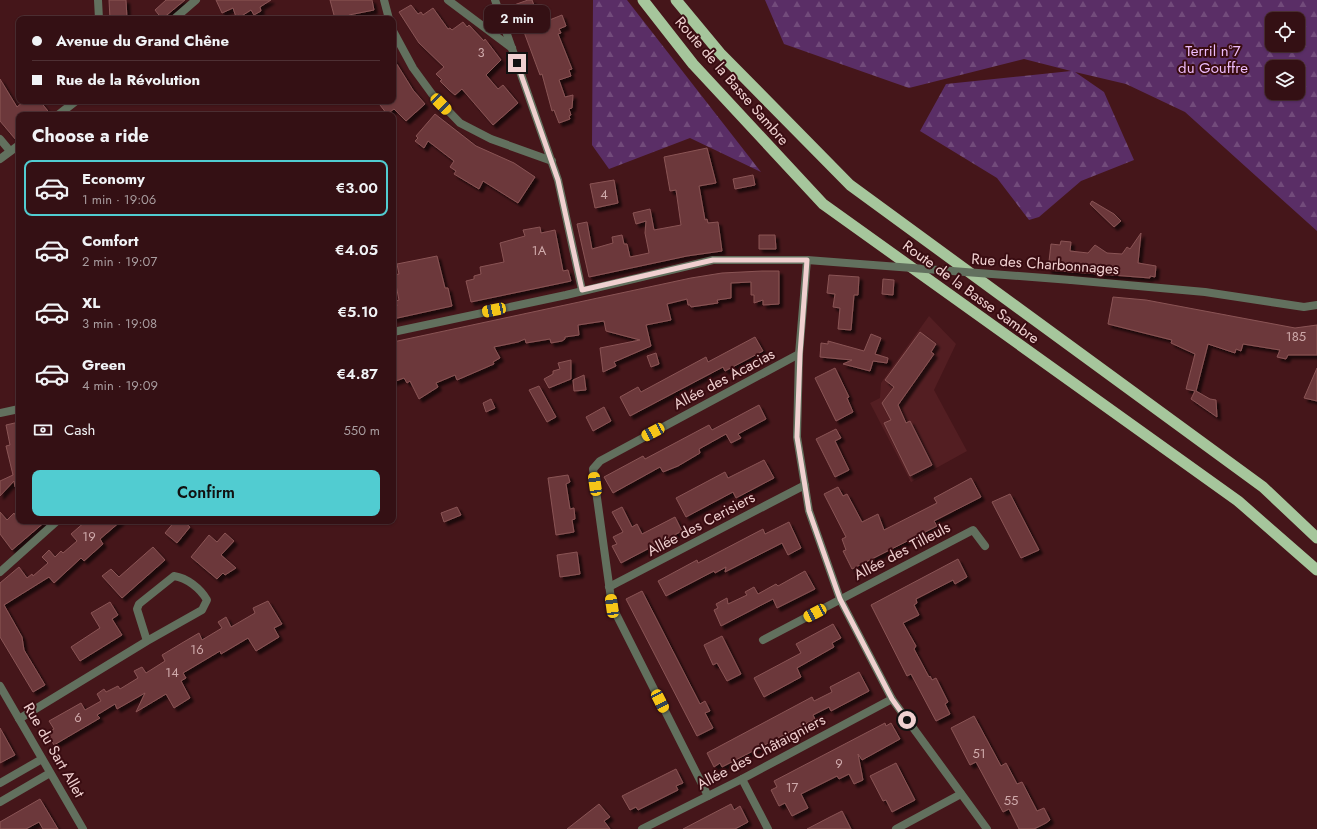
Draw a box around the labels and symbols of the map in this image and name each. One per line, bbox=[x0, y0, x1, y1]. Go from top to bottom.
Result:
callout: 2 min bbox=[484, 5, 550, 33]
street label: Route de la Basse Sambre bbox=[670, 12, 794, 150]
park label: Terril n°7 du Gouffre bbox=[1178, 40, 1248, 79]
house number: 3 bbox=[477, 43, 485, 62]
route end bbox=[508, 54, 526, 72]
car bbox=[428, 91, 454, 117]
house number: 4 bbox=[600, 185, 608, 204]
street label: Route de la Basse Sambre bbox=[898, 235, 1044, 349]
house number: 1A bbox=[532, 241, 547, 260]
street label: Rue des Charbonnages bbox=[970, 248, 1120, 280]
car bbox=[481, 302, 507, 318]
house number: 185 bbox=[1286, 327, 1306, 346]
street label: Allée des Acacias bbox=[669, 343, 779, 415]
car bbox=[640, 421, 666, 443]
car bbox=[587, 471, 603, 497]
street label: Allée des Cerisiers bbox=[643, 486, 759, 562]
street label: Allée des Tilleuls bbox=[850, 516, 954, 586]
house number: 19 bbox=[82, 527, 96, 546]
car bbox=[604, 593, 620, 619]
car bbox=[802, 602, 828, 624]
house number: 16 bbox=[190, 640, 204, 659]
house number: 14 bbox=[165, 663, 179, 682]
car bbox=[649, 688, 671, 714]
street label: Rue du Sart Allet bbox=[18, 698, 90, 802]
house number: 6 bbox=[74, 708, 82, 727]
street label: Allée des Châtaigniers bbox=[693, 709, 829, 795]
route start bbox=[898, 711, 916, 729]
house number: 51 bbox=[972, 744, 986, 763]
house number: 9 bbox=[835, 754, 843, 773]
house number: 17 bbox=[786, 778, 799, 797]
house number: 55 bbox=[1004, 791, 1018, 810]

